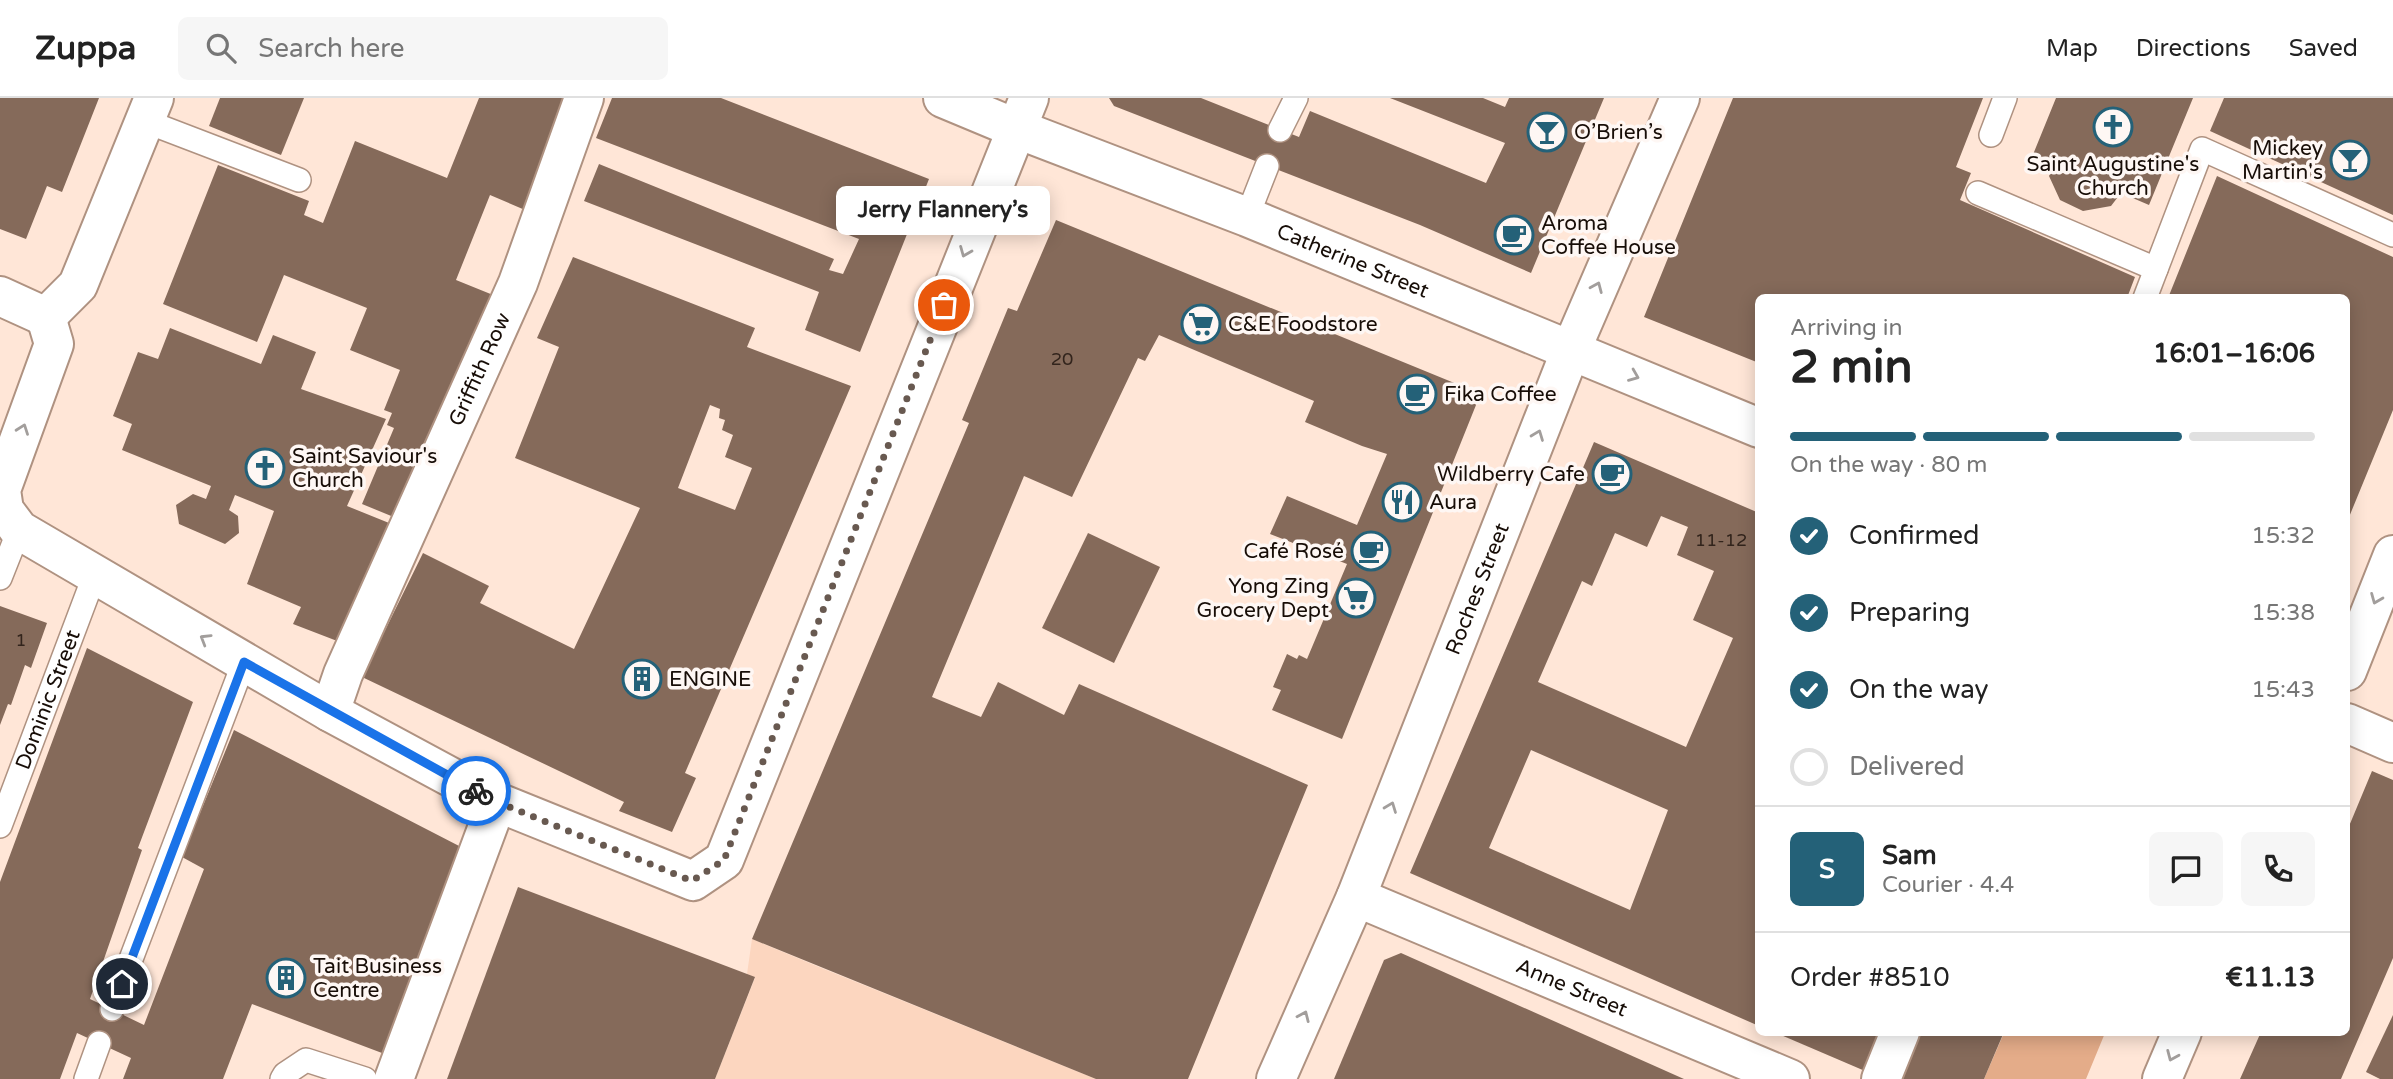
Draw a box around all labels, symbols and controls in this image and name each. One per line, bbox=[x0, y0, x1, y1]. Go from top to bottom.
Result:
search box bbox=[178, 17, 668, 80]
text: Zuppa bbox=[35, 29, 136, 68]
icon: search bbox=[202, 29, 240, 67]
text: Search here bbox=[258, 33, 405, 64]
text: Map bbox=[2046, 34, 2098, 63]
text: Directions bbox=[2136, 34, 2251, 63]
text: Saved bbox=[2289, 34, 2358, 63]
church icon: Saint Augustine's Church bbox=[2092, 106, 2134, 148]
bar icon: O’Brien’s bbox=[1526, 111, 1568, 153]
place label: O’Brien’s bbox=[1574, 120, 1663, 145]
place label: Mickey Martin's bbox=[2242, 136, 2323, 185]
bar icon: Mickey Martin's bbox=[2329, 139, 2371, 181]
place label: Saint Augustine's Church bbox=[2027, 152, 2199, 201]
callout: Jerry Flannery’s bbox=[837, 186, 1051, 235]
text: Jerry Flannery’s bbox=[858, 196, 1028, 224]
place label: Aroma Coffee House bbox=[1541, 211, 1676, 260]
cafe icon: Aroma Coffee House bbox=[1493, 214, 1535, 256]
street label: Catherine Street bbox=[1273, 218, 1433, 303]
one-way arrow bbox=[960, 245, 974, 257]
pin bbox=[914, 275, 974, 335]
one-way arrow bbox=[1589, 282, 1603, 294]
icon: bag bbox=[925, 286, 963, 324]
supermarket icon: C&E Foodstore bbox=[1180, 303, 1222, 345]
street label: Griffith Row bbox=[443, 308, 516, 430]
place label: C&E Foodstore bbox=[1228, 312, 1378, 337]
text: Arriving in bbox=[1790, 314, 1903, 342]
text: 16:01–16:06 bbox=[2153, 338, 2315, 369]
text: 2 min bbox=[1790, 340, 1913, 395]
house number: 20 bbox=[1051, 348, 1073, 370]
one-way arrow bbox=[1627, 368, 1639, 382]
cafe icon: Fika Coffee bbox=[1396, 373, 1438, 415]
place label: Fika Coffee bbox=[1444, 382, 1557, 407]
one-way arrow bbox=[15, 424, 29, 436]
one-way arrow bbox=[1529, 430, 1543, 442]
place label: Saint Saviour's Church bbox=[292, 444, 437, 493]
church icon: Saint Saviour's Church bbox=[244, 447, 286, 489]
text: On the way · 80 m bbox=[1790, 451, 1987, 479]
cafe icon: Wildberry Cafe bbox=[1591, 453, 1633, 495]
place label: Wildberry Cafe bbox=[1437, 462, 1585, 487]
restaurant icon: Aura bbox=[1381, 481, 1423, 523]
place label: Aura bbox=[1429, 490, 1477, 515]
icon: check bbox=[1790, 517, 1828, 555]
street label: Roches Street bbox=[1440, 519, 1514, 658]
text: Confirmed bbox=[1849, 520, 1979, 551]
text: 15:32 bbox=[2251, 522, 2315, 550]
house number: 11-12 bbox=[1695, 529, 1747, 551]
cafe icon: Café Rosé bbox=[1350, 530, 1392, 572]
place label: Café Rosé bbox=[1243, 539, 1344, 564]
place label: Yong Zing Grocery Dept bbox=[1196, 574, 1329, 623]
supermarket icon: Yong Zing Grocery Dept bbox=[1335, 577, 1377, 619]
one-way arrow bbox=[2370, 593, 2384, 605]
icon: check bbox=[1790, 594, 1828, 632]
text: Preparing bbox=[1849, 597, 1970, 628]
text: 15:38 bbox=[2251, 599, 2315, 627]
street label: Dominic Street bbox=[10, 626, 85, 773]
house number: 1 bbox=[15, 629, 27, 651]
one-way arrow bbox=[200, 634, 212, 647]
building icon: ENGINE bbox=[621, 658, 663, 700]
place label: ENGINE bbox=[669, 667, 751, 692]
icon: check bbox=[1790, 671, 1828, 709]
text: On the way bbox=[1849, 674, 1989, 705]
text: 15:43 bbox=[2251, 676, 2315, 704]
text: Delivered bbox=[1849, 751, 1965, 782]
courier bbox=[441, 756, 511, 826]
icon: bike bbox=[457, 772, 495, 810]
one-way arrow bbox=[1383, 801, 1397, 813]
button: chat bbox=[2149, 832, 2223, 906]
button: phone bbox=[2241, 832, 2315, 906]
text: Sam bbox=[1882, 840, 1937, 871]
text: S bbox=[1819, 854, 1835, 885]
text: Courier · 4.4 bbox=[1882, 871, 2014, 899]
street label: Anne Street bbox=[1512, 953, 1631, 1022]
pin bbox=[92, 954, 152, 1014]
place label: Tait Business Centre bbox=[313, 954, 442, 1003]
building icon: Tait Business Centre bbox=[265, 957, 307, 999]
text: Order #8510 bbox=[1790, 962, 1950, 993]
text: €11.13 bbox=[2225, 962, 2315, 993]
icon: home bbox=[103, 965, 141, 1003]
one-way arrow bbox=[1296, 1011, 1310, 1024]
one-way arrow bbox=[2166, 1048, 2180, 1061]

